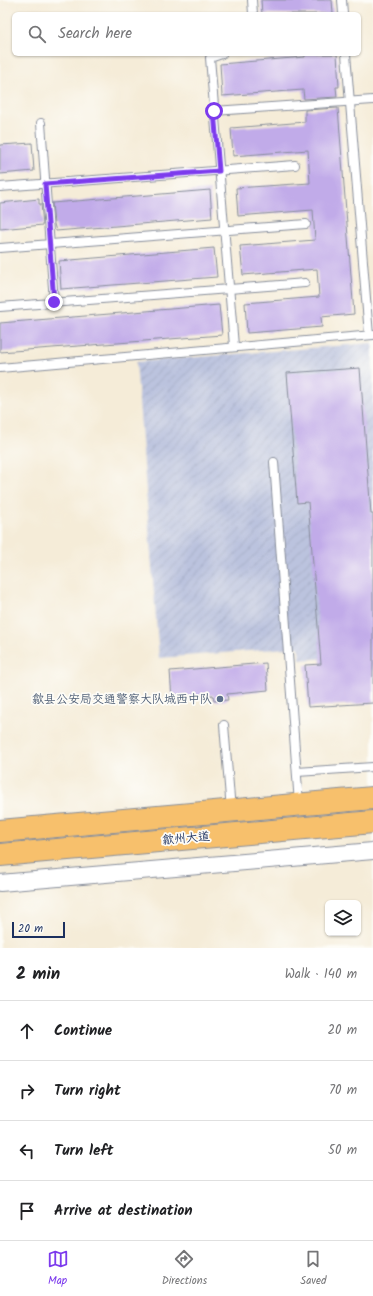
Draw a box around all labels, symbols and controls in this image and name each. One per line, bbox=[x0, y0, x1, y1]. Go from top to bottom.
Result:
search box bbox=[12, 12, 361, 56]
text: Search here bbox=[58, 22, 132, 46]
icon: search bbox=[26, 23, 48, 45]
route start bbox=[205, 102, 223, 120]
route end bbox=[45, 293, 63, 311]
place label: 歙县公安局交通警察大队城西中队 bbox=[32, 690, 212, 709]
marker: 歙县公安局交通警察大队城西中队 bbox=[215, 694, 225, 704]
street label: 歙州大道 bbox=[161, 827, 211, 850]
map controls bbox=[325, 900, 361, 936]
button: layers bbox=[325, 900, 361, 936]
scale bar bbox=[12, 920, 65, 939]
text: 20 m bbox=[18, 920, 43, 938]
text: 2 min bbox=[16, 961, 60, 988]
text: Walk · 140 m bbox=[285, 964, 357, 985]
text: Continue bbox=[54, 1019, 112, 1043]
icon: ahead bbox=[16, 1020, 38, 1042]
text: 20 m bbox=[327, 1020, 357, 1041]
text: Turn right bbox=[54, 1079, 121, 1103]
icon: right bbox=[16, 1080, 38, 1102]
text: 70 m bbox=[329, 1080, 357, 1101]
text: Turn left bbox=[54, 1139, 114, 1163]
icon: left bbox=[16, 1140, 38, 1162]
text: 50 m bbox=[328, 1140, 357, 1161]
text: Arrive at destination bbox=[54, 1199, 193, 1223]
icon: arrive bbox=[16, 1200, 38, 1222]
tab: Map bbox=[47, 1248, 69, 1290]
tab: Directions bbox=[162, 1248, 207, 1290]
tab: Saved bbox=[300, 1248, 326, 1290]

